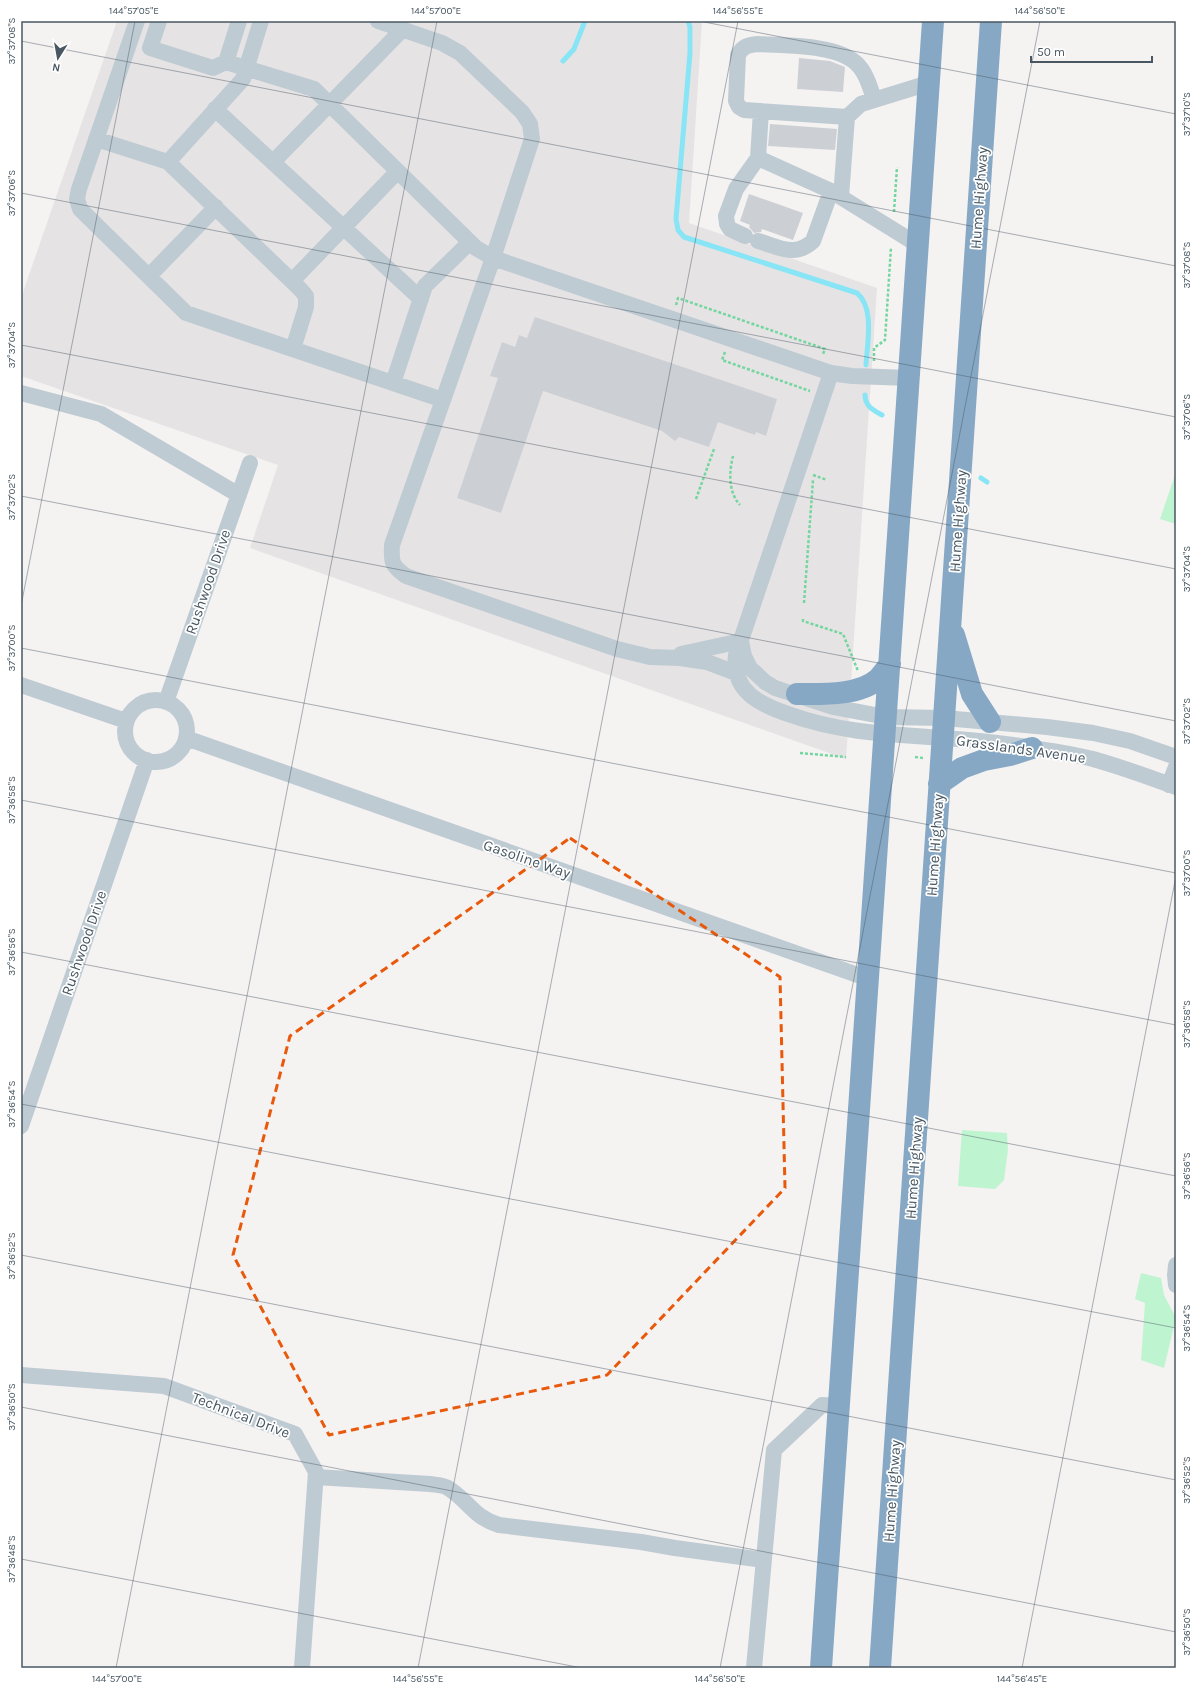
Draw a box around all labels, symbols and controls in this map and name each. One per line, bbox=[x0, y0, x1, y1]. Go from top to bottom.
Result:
text: 144°57'05"E bbox=[109, 5, 159, 17]
text: 144°57'00"E bbox=[411, 5, 461, 17]
text: 144°56'55"E bbox=[713, 5, 763, 17]
text: 144°56'50"E bbox=[1015, 5, 1065, 17]
text: 37°37'08"S bbox=[6, 17, 18, 65]
north arrow bbox=[38, 38, 78, 78]
scale bar bbox=[1031, 38, 1152, 64]
text: 50 m bbox=[1037, 45, 1065, 59]
text: N bbox=[51, 60, 61, 74]
text: 37°37'10"S bbox=[1181, 92, 1193, 136]
street label: Hume Highway bbox=[966, 146, 992, 250]
text: 37°37'06"S bbox=[6, 170, 18, 216]
text: 37°37'08"S bbox=[1181, 241, 1193, 289]
text: 37°37'04"S bbox=[6, 322, 18, 368]
text: 37°37'06"S bbox=[1181, 394, 1193, 440]
street label: Hume Highway bbox=[945, 469, 971, 573]
text: 37°37'02"S bbox=[6, 474, 18, 520]
street label: Rushwood Drive bbox=[182, 527, 234, 637]
text: 37°37'04"S bbox=[1181, 546, 1193, 592]
text: 37°37'00"S bbox=[6, 625, 18, 671]
text: 37°37'02"S bbox=[1181, 698, 1193, 744]
street label: Grasslands Avenue bbox=[955, 731, 1087, 767]
text: 37°36'58"S bbox=[6, 776, 18, 824]
street label: Hume Highway bbox=[922, 793, 948, 897]
street label: Gasoline Way bbox=[481, 836, 573, 882]
text: 37°37'00"S bbox=[1181, 850, 1193, 896]
street label: Rushwood Drive bbox=[58, 888, 110, 998]
text: 37°36'56"S bbox=[6, 928, 18, 976]
text: 37°36'58"S bbox=[1181, 1000, 1193, 1048]
text: 37°36'54"S bbox=[6, 1080, 18, 1128]
street label: Hume Highway bbox=[901, 1116, 927, 1220]
text: 37°36'56"S bbox=[1181, 1152, 1193, 1200]
text: 37°36'52"S bbox=[6, 1232, 18, 1280]
text: 37°36'54"S bbox=[1181, 1304, 1193, 1352]
text: 37°36'50"S bbox=[6, 1383, 18, 1431]
street label: Technical Drive bbox=[190, 1388, 292, 1442]
street label: Hume Highway bbox=[879, 1439, 905, 1543]
text: 37°36'52"S bbox=[1181, 1456, 1193, 1504]
text: 37°36'48"S bbox=[6, 1535, 18, 1583]
text: 37°36'50"S bbox=[1181, 1608, 1193, 1656]
text: 144°57'00"E bbox=[92, 1673, 142, 1685]
text: 144°56'55"E bbox=[393, 1673, 443, 1685]
text: 144°56'50"E bbox=[695, 1673, 745, 1685]
text: 144°56'45"E bbox=[997, 1673, 1047, 1685]

